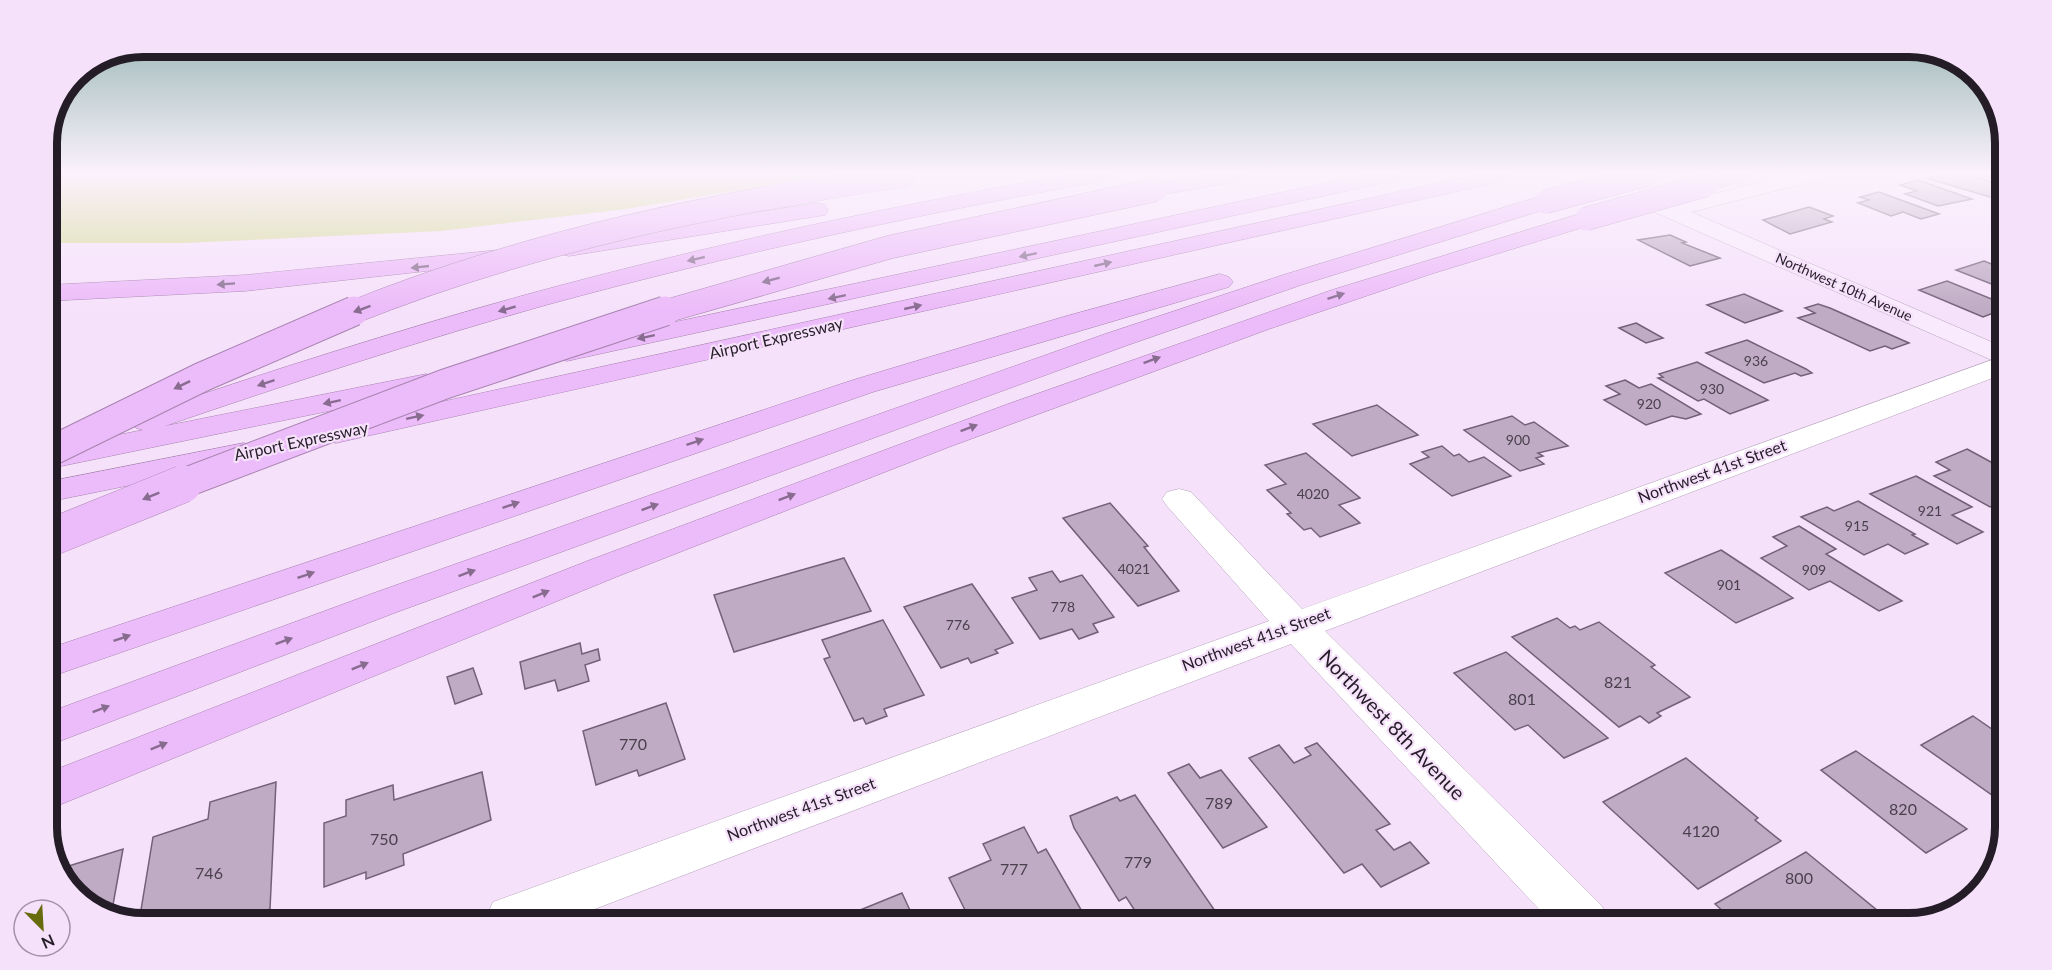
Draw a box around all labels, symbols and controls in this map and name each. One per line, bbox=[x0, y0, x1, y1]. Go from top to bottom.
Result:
street label: Northwest 10th Avenue bbox=[1773, 249, 1915, 324]
one-way arrow bbox=[1018, 250, 1037, 260]
one-way arrow bbox=[686, 255, 705, 265]
one-way arrow bbox=[1094, 259, 1112, 269]
one-way arrow bbox=[410, 262, 429, 272]
one-way arrow bbox=[762, 275, 780, 285]
one-way arrow bbox=[216, 279, 235, 289]
one-way arrow bbox=[1327, 291, 1345, 301]
one-way arrow bbox=[828, 292, 846, 302]
one-way arrow bbox=[904, 302, 923, 311]
one-way arrow bbox=[353, 305, 371, 314]
one-way arrow bbox=[498, 305, 516, 314]
street label: Airport Expressway bbox=[707, 313, 845, 362]
one-way arrow bbox=[637, 333, 656, 342]
house number: 936 bbox=[1744, 352, 1768, 369]
one-way arrow bbox=[1143, 355, 1161, 365]
one-way arrow bbox=[257, 378, 275, 388]
house number: 930 bbox=[1700, 380, 1724, 397]
one-way arrow bbox=[174, 381, 191, 390]
house number: 920 bbox=[1637, 395, 1661, 412]
one-way arrow bbox=[322, 398, 341, 407]
one-way arrow bbox=[406, 412, 425, 421]
street label: Airport Expressway bbox=[232, 417, 370, 464]
one-way arrow bbox=[960, 423, 978, 433]
house number: 900 bbox=[1506, 431, 1530, 448]
street label: Northwest 41st Street bbox=[1635, 435, 1789, 506]
one-way arrow bbox=[686, 436, 704, 446]
house number: 4020 bbox=[1297, 485, 1329, 502]
one-way arrow bbox=[142, 492, 160, 501]
one-way arrow bbox=[778, 492, 796, 502]
one-way arrow bbox=[502, 499, 520, 509]
one-way arrow bbox=[642, 502, 660, 512]
house number: 921 bbox=[1918, 502, 1942, 519]
house number: 915 bbox=[1845, 517, 1869, 534]
house number: 4021 bbox=[1118, 560, 1150, 577]
house number: 909 bbox=[1802, 561, 1826, 578]
one-way arrow bbox=[458, 568, 476, 578]
one-way arrow bbox=[298, 569, 316, 579]
house number: 901 bbox=[1717, 576, 1741, 593]
one-way arrow bbox=[532, 589, 550, 598]
house number: 778 bbox=[1051, 598, 1075, 615]
street label: Northwest 41st Street bbox=[1179, 603, 1333, 674]
house number: 776 bbox=[946, 616, 970, 633]
one-way arrow bbox=[113, 633, 131, 642]
one-way arrow bbox=[275, 635, 293, 645]
street label: Northwest 8th Avenue bbox=[1315, 644, 1471, 804]
one-way arrow bbox=[351, 661, 369, 670]
house number: 821 bbox=[1604, 672, 1632, 691]
house number: 801 bbox=[1508, 689, 1536, 708]
one-way arrow bbox=[93, 704, 111, 714]
house number: 770 bbox=[619, 734, 647, 753]
one-way arrow bbox=[151, 741, 169, 751]
street label: Northwest 41st Street bbox=[724, 773, 878, 844]
house number: 789 bbox=[1205, 793, 1233, 812]
house number: 820 bbox=[1889, 799, 1917, 818]
house number: 4120 bbox=[1682, 821, 1720, 840]
house number: 750 bbox=[370, 829, 398, 848]
house number: 779 bbox=[1124, 852, 1152, 871]
house number: 777 bbox=[1000, 859, 1028, 878]
house number: 746 bbox=[195, 863, 223, 882]
house number: 800 bbox=[1785, 868, 1813, 887]
north arrow bbox=[12, 898, 72, 958]
text: N bbox=[39, 931, 58, 953]

